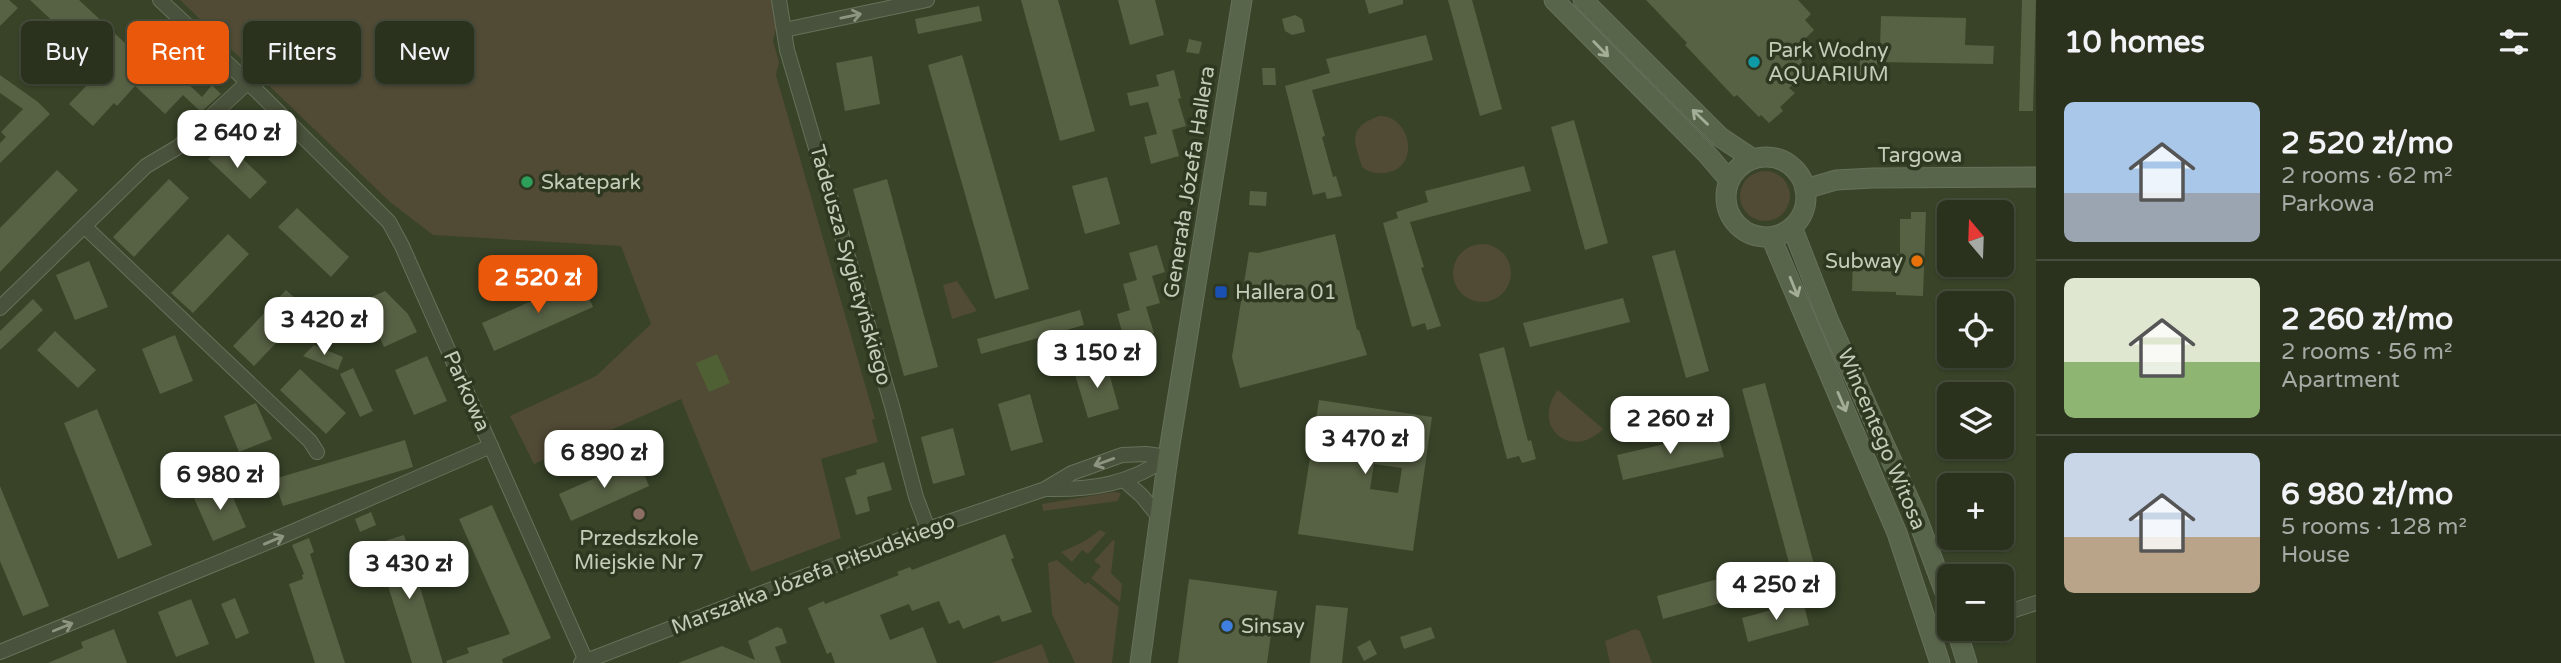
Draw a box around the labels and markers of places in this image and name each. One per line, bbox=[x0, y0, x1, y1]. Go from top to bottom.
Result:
place label: Park Wodny AQUARIUM bbox=[1768, 38, 1889, 87]
marker: Park Wodny AQUARIUM bbox=[1746, 54, 1762, 70]
pin: 2 640 zł bbox=[165, 110, 309, 170]
place label: Skatepark bbox=[541, 170, 641, 195]
marker: Skatepark bbox=[519, 174, 535, 190]
place label: Subway bbox=[1825, 249, 1903, 274]
marker: Subway bbox=[1909, 253, 1925, 269]
pin: 2 520 zł bbox=[466, 256, 610, 315]
place label: Hallera 01 bbox=[1235, 280, 1337, 305]
marker: Hallera 01 bbox=[1213, 284, 1229, 300]
pin: 3 420 zł bbox=[252, 298, 396, 357]
pin: 3 150 zł bbox=[1025, 330, 1169, 390]
pin: 2 260 zł bbox=[1598, 396, 1742, 456]
pin: 3 470 zł bbox=[1293, 416, 1437, 476]
pin: 6 890 zł bbox=[532, 430, 676, 490]
pin: 6 980 zł bbox=[148, 452, 292, 512]
marker: Przedszkole Miejskie Nr 7 bbox=[631, 506, 647, 522]
place label: Przedszkole Miejskie Nr 7 bbox=[574, 526, 704, 575]
pin: 3 430 zł bbox=[337, 542, 481, 601]
pin: 4 250 zł bbox=[1704, 562, 1848, 622]
place label: Sinsay bbox=[1241, 614, 1305, 639]
marker: Sinsay bbox=[1219, 618, 1235, 634]

